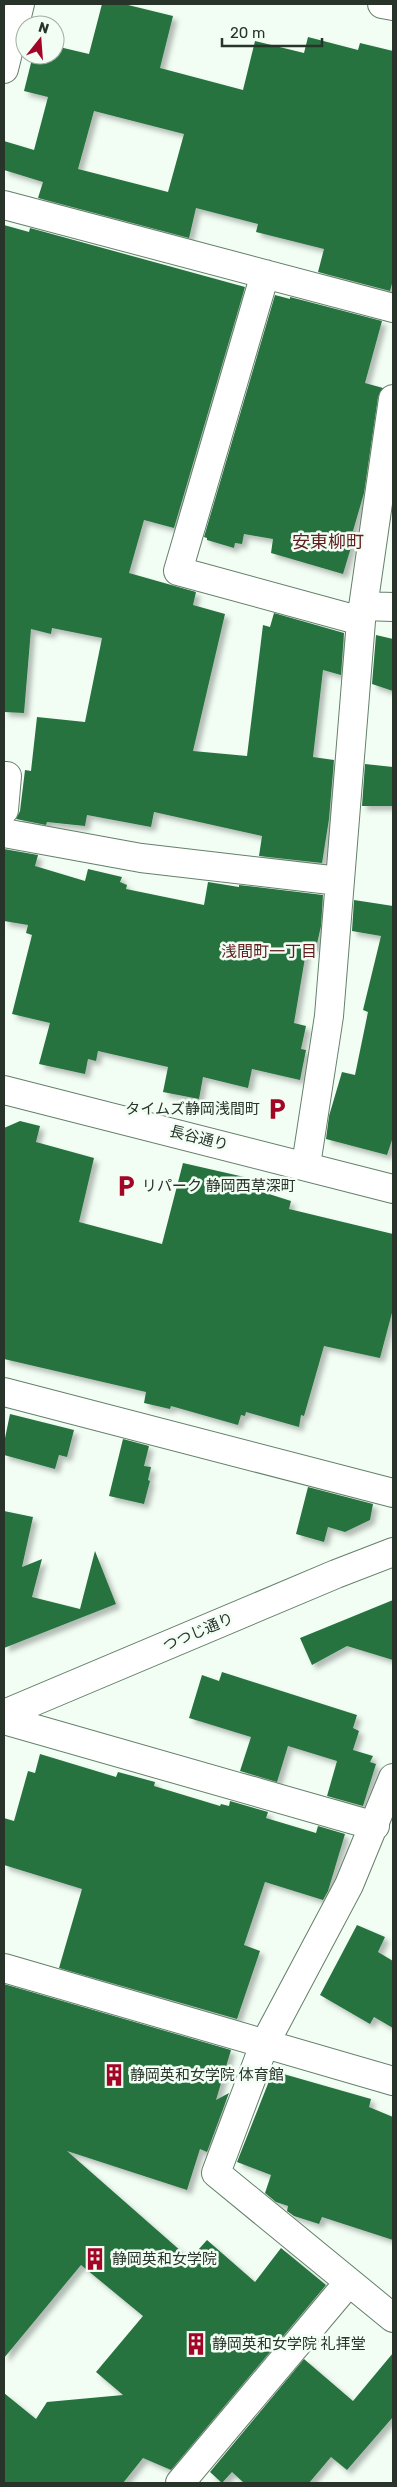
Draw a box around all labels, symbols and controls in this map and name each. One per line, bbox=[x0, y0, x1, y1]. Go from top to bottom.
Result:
north arrow bbox=[15, 15, 65, 65]
scale bar bbox=[222, 15, 322, 47]
text: N bbox=[36, 18, 51, 38]
text: 20 m bbox=[230, 24, 265, 42]
district label: 安東柳町 bbox=[292, 531, 364, 553]
district label: 浅間町一丁目 bbox=[221, 942, 317, 961]
parking icon: タイムズ静岡浅間町 bbox=[264, 1096, 290, 1122]
place label: タイムズ静岡浅間町 bbox=[125, 1100, 260, 1118]
street label: 長谷通り bbox=[168, 1122, 230, 1154]
parking icon: リパーク 静岡西草深町 bbox=[113, 1173, 139, 1199]
place label: リパーク 静岡西草深町 bbox=[142, 1177, 296, 1195]
street label: つつじ通り bbox=[160, 1609, 236, 1655]
building icon: 静岡英和女学院 体育館 bbox=[101, 2062, 127, 2088]
place label: 静岡英和女学院 体育館 bbox=[130, 2066, 284, 2084]
building icon: 静岡英和女学院 bbox=[82, 2246, 108, 2272]
place label: 静岡英和女学院 bbox=[112, 2250, 217, 2268]
building icon: 静岡英和女学院 礼拝堂 bbox=[183, 2331, 209, 2357]
place label: 静岡英和女学院 礼拝堂 bbox=[212, 2335, 366, 2353]

